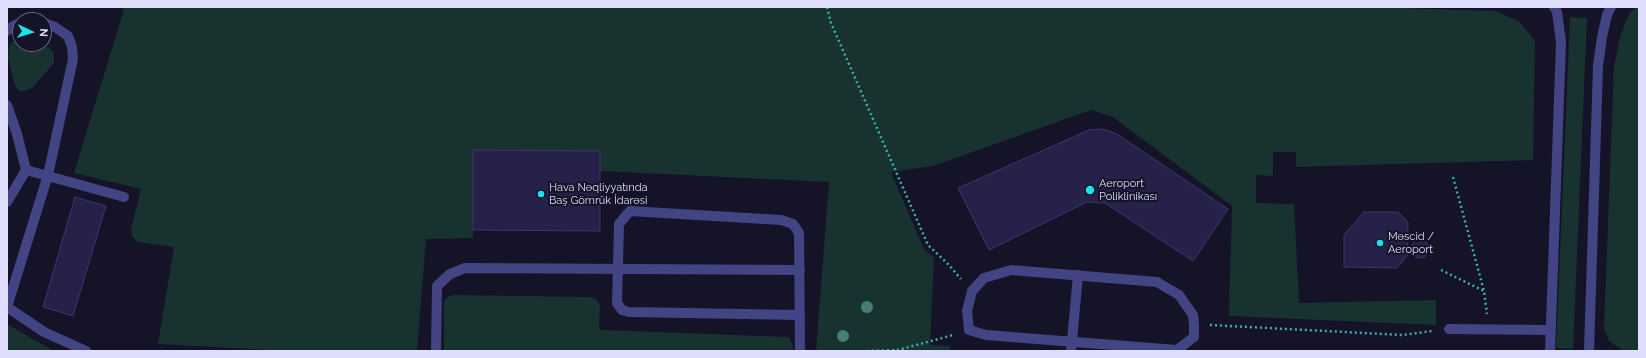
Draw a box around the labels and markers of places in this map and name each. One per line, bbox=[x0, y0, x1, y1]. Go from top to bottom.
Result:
place label: Aeroport Poliklinikası bbox=[1099, 177, 1157, 203]
place label: Hava Nəqliyyatında Baş Gömrük İdarəsi bbox=[549, 181, 648, 207]
marker: Aeroport Poliklinikası bbox=[1084, 184, 1096, 196]
marker: Hava Nəqliyyatında Baş Gömrük İdarəsi bbox=[536, 189, 546, 199]
place label: Məscid / Aeroport bbox=[1388, 230, 1434, 256]
marker: Məscid / Aeroport bbox=[1375, 238, 1385, 248]

